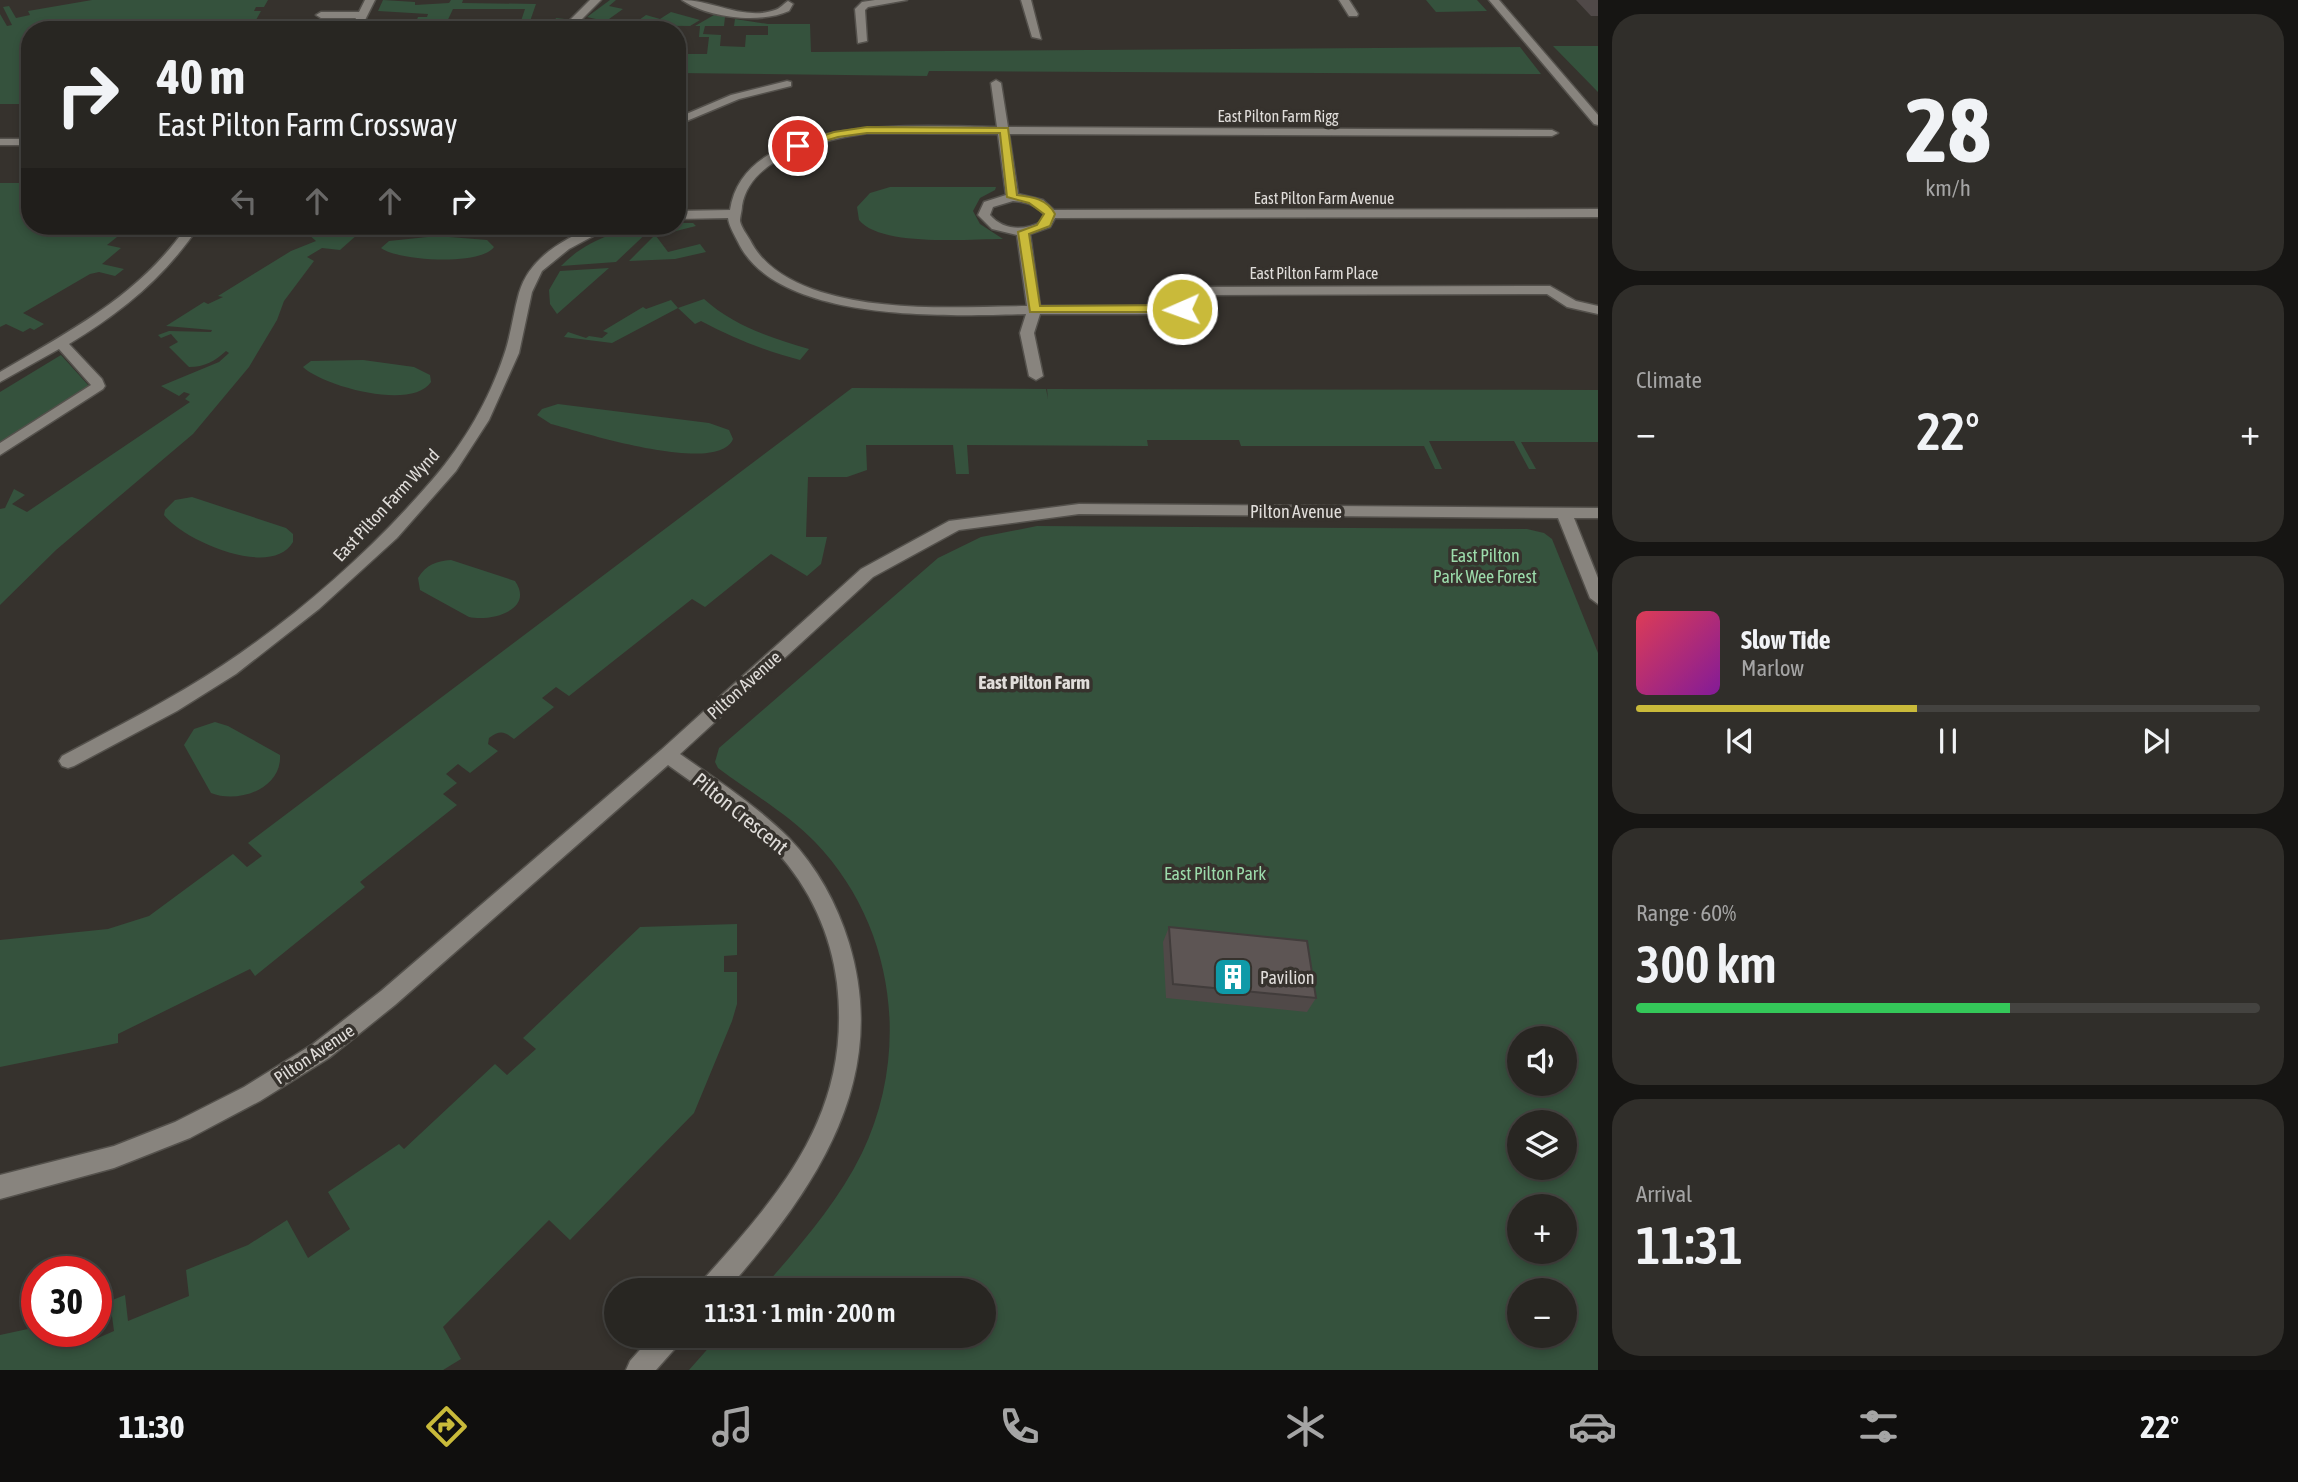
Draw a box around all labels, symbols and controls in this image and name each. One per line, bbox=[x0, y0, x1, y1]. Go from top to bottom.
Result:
text: 40 m bbox=[157, 48, 245, 104]
icon: right bbox=[42, 49, 133, 140]
text: 28 bbox=[1905, 77, 1991, 181]
text: East Pilton Farm Crossway bbox=[157, 106, 457, 143]
street label: East Pilton Farm Rigg bbox=[1217, 107, 1339, 126]
pin bbox=[768, 116, 828, 176]
icon: arrive bbox=[779, 127, 817, 165]
text: km/h bbox=[1925, 175, 1971, 201]
icon: left bbox=[225, 182, 263, 220]
icon: ahead bbox=[298, 182, 336, 220]
icon: ahead bbox=[371, 182, 409, 220]
icon: right bbox=[444, 182, 482, 220]
street label: East Pilton Farm Avenue bbox=[1254, 189, 1394, 207]
street label: East Pilton Farm Place bbox=[1250, 264, 1378, 282]
position arrow bbox=[1145, 272, 1219, 346]
text: Climate bbox=[1636, 367, 1702, 393]
text: 22° bbox=[1916, 401, 1980, 461]
text: − bbox=[1636, 410, 1656, 453]
text: + bbox=[2240, 410, 2260, 453]
street label: East Pilton Farm Wynd bbox=[329, 445, 443, 565]
street label: Pilton Avenue bbox=[1250, 501, 1342, 522]
park label: East Pilton Park Wee Forest bbox=[1433, 545, 1537, 587]
text: Slow Tide bbox=[1741, 625, 1831, 655]
street label: Pilton Avenue bbox=[703, 646, 785, 724]
text: Marlow bbox=[1741, 655, 1804, 681]
district label: East Pilton Farm bbox=[978, 671, 1090, 693]
icon: previous bbox=[1721, 722, 1759, 760]
icon: pause bbox=[1929, 722, 1967, 760]
icon: next bbox=[2137, 722, 2175, 760]
street label: Pilton Crescent bbox=[689, 767, 793, 859]
park label: East Pilton Park bbox=[1164, 863, 1266, 884]
text: Range · 60% bbox=[1636, 900, 1736, 926]
text: 300 km bbox=[1636, 934, 1777, 994]
building icon: Pavilion bbox=[1212, 956, 1254, 998]
place label: Pavilion bbox=[1260, 967, 1315, 988]
street label: Pilton Avenue bbox=[270, 1020, 358, 1088]
map controls bbox=[1507, 1026, 1577, 1348]
button: sound bbox=[1507, 1026, 1577, 1096]
button: layers bbox=[1507, 1110, 1577, 1180]
text: Arrival bbox=[1636, 1181, 1692, 1207]
button: + bbox=[1507, 1194, 1577, 1264]
text: 11:31 bbox=[1636, 1215, 1743, 1275]
speed limit sign: 30 bbox=[21, 1256, 112, 1347]
button: − bbox=[1507, 1278, 1577, 1348]
text: 11:31 · 1 min · 200 m bbox=[705, 1298, 895, 1328]
icon: directions bbox=[422, 1402, 471, 1451]
icon: music bbox=[708, 1402, 757, 1451]
icon: phone bbox=[995, 1402, 1044, 1451]
icon: climate bbox=[1281, 1402, 1330, 1451]
icon: car bbox=[1568, 1402, 1617, 1451]
icon: filters bbox=[1854, 1402, 1903, 1451]
text: 11:30 bbox=[119, 1408, 185, 1445]
text: 22° bbox=[2140, 1408, 2179, 1445]

